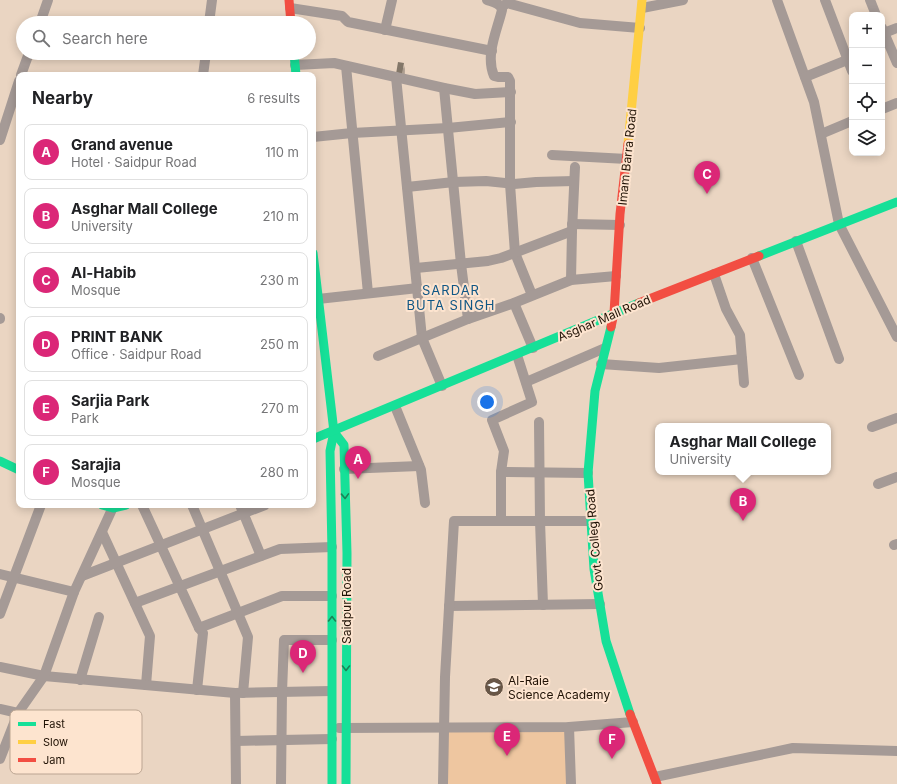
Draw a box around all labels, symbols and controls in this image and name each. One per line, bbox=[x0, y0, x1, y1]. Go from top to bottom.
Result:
map controls bbox=[849, 12, 885, 156]
button: + bbox=[849, 12, 885, 48]
search box bbox=[16, 16, 316, 60]
icon: search bbox=[30, 27, 52, 49]
text: Search here bbox=[62, 29, 148, 48]
button: − bbox=[849, 48, 885, 84]
button: locate bbox=[849, 84, 885, 120]
text: Nearby bbox=[32, 88, 93, 108]
text: 6 results bbox=[247, 90, 300, 106]
street label: Imam Barra Road bbox=[614, 108, 640, 206]
button: layers bbox=[849, 120, 885, 156]
text: Grand avenue bbox=[71, 135, 173, 154]
text: A bbox=[41, 144, 51, 160]
text: 110 m bbox=[265, 144, 299, 160]
text: Hotel · Saidpur Road bbox=[71, 154, 197, 170]
pin: C bbox=[694, 161, 720, 194]
text: Asghar Mall College bbox=[71, 199, 218, 218]
text: B bbox=[42, 208, 50, 224]
text: 210 m bbox=[263, 208, 299, 224]
text: University bbox=[71, 218, 133, 234]
text: Al-Habib bbox=[71, 263, 136, 282]
text: C bbox=[41, 272, 51, 288]
text: 230 m bbox=[260, 272, 299, 288]
text: Mosque bbox=[71, 282, 121, 298]
district label: SARDAR BUTA SINGH bbox=[406, 282, 496, 313]
street label: Asghar Mall Road bbox=[555, 292, 653, 344]
text: PRINT BANK bbox=[71, 327, 163, 346]
text: D bbox=[41, 336, 51, 352]
text: 250 m bbox=[260, 336, 299, 352]
text: Office · Saidpur Road bbox=[71, 346, 202, 362]
text: Sarjia Park bbox=[71, 391, 150, 410]
your location bbox=[477, 392, 497, 412]
text: E bbox=[42, 400, 50, 416]
text: 270 m bbox=[261, 400, 299, 416]
text: Park bbox=[71, 410, 99, 426]
popup bbox=[655, 423, 831, 475]
text: Asghar Mall College bbox=[670, 432, 816, 451]
pin: A bbox=[345, 446, 371, 479]
text: University bbox=[670, 451, 731, 467]
text: Sarajia bbox=[71, 455, 121, 474]
text: F bbox=[42, 464, 50, 480]
text: 280 m bbox=[260, 464, 299, 480]
text: Mosque bbox=[71, 474, 121, 490]
pin: B bbox=[730, 488, 756, 521]
street label: Govt. Colleg Road bbox=[582, 489, 606, 591]
one-way arrow bbox=[341, 493, 349, 499]
street label: Saidpur Road bbox=[339, 568, 354, 644]
one-way arrow bbox=[328, 616, 336, 622]
pin: D bbox=[290, 640, 316, 673]
one-way arrow bbox=[342, 665, 350, 671]
place label: Al-Raie Science Academy bbox=[508, 673, 610, 702]
school or university icon: Al-Raie Science Academy bbox=[483, 676, 505, 698]
legend bbox=[10, 710, 142, 774]
text: Fast bbox=[43, 717, 65, 731]
pin: E bbox=[494, 723, 520, 756]
pin: F bbox=[599, 726, 625, 759]
text: Slow bbox=[43, 735, 68, 749]
text: Jam bbox=[43, 753, 65, 767]

